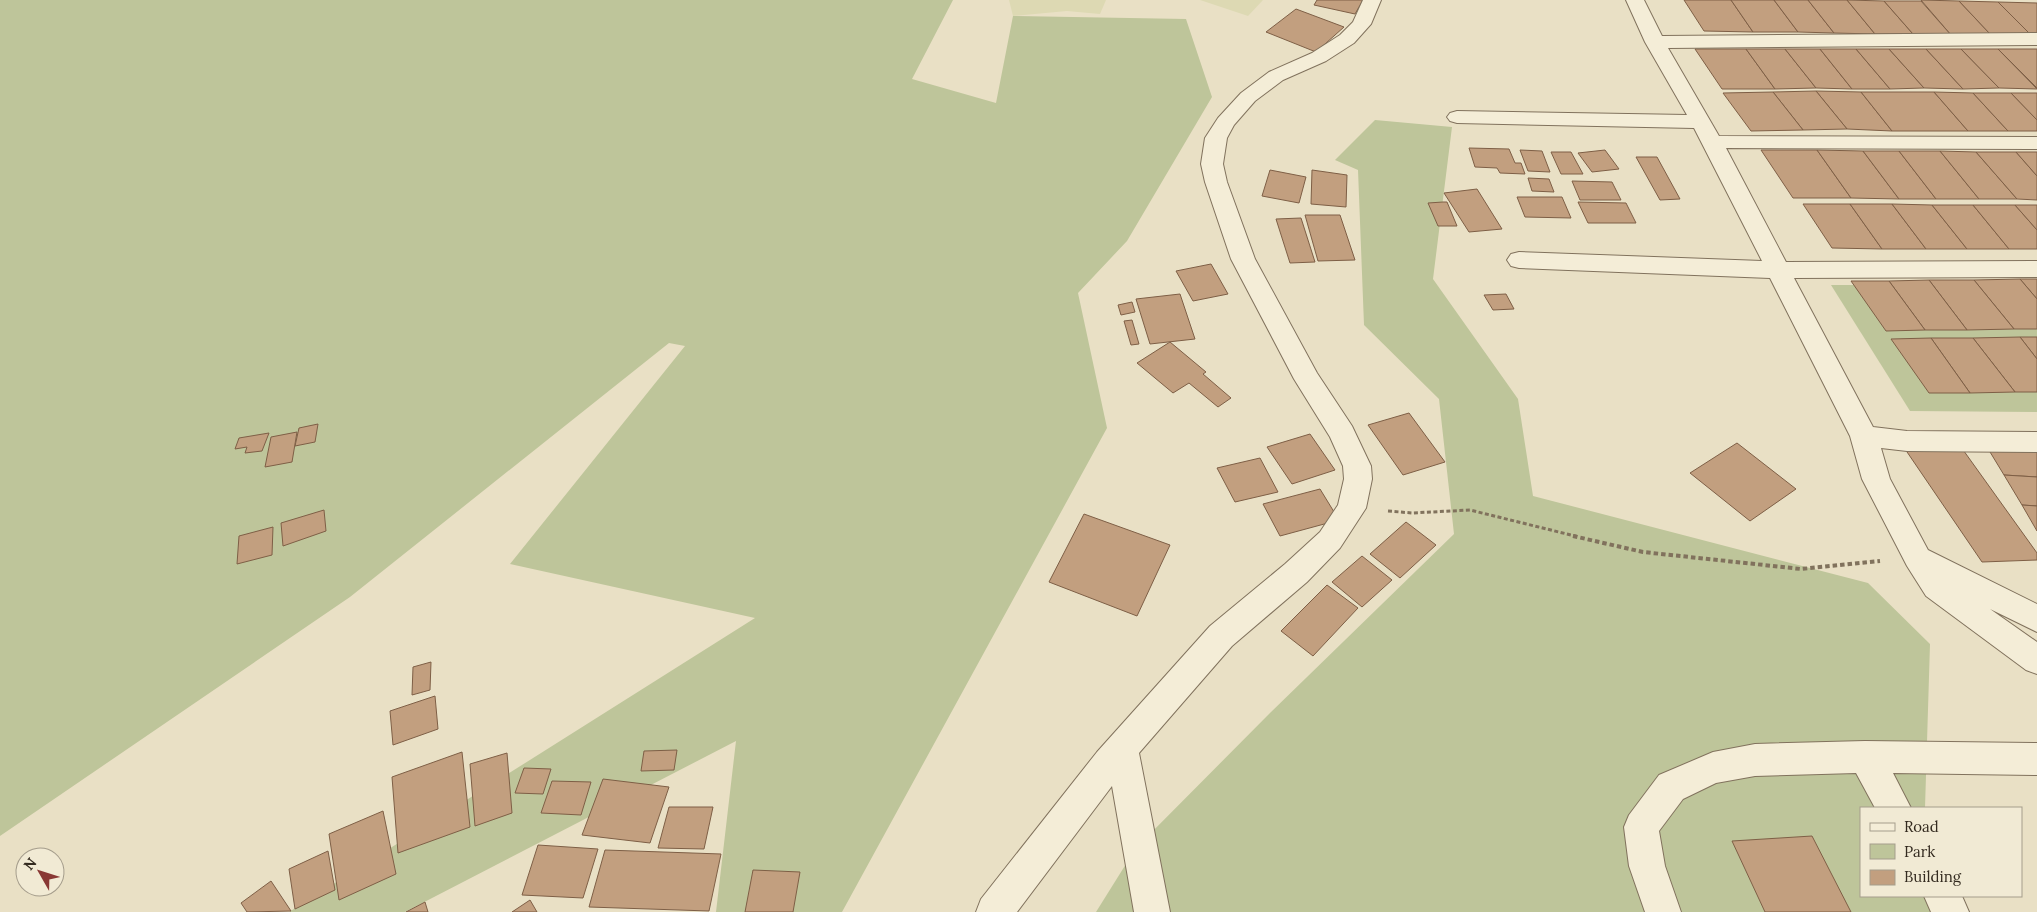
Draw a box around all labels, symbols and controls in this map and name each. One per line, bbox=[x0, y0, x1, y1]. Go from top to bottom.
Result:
legend bbox=[1860, 807, 2022, 897]
text: Road bbox=[1904, 817, 1939, 836]
text: Park bbox=[1904, 842, 1935, 861]
north arrow bbox=[15, 847, 65, 897]
text: N bbox=[19, 854, 40, 874]
text: Building bbox=[1904, 867, 1962, 886]

